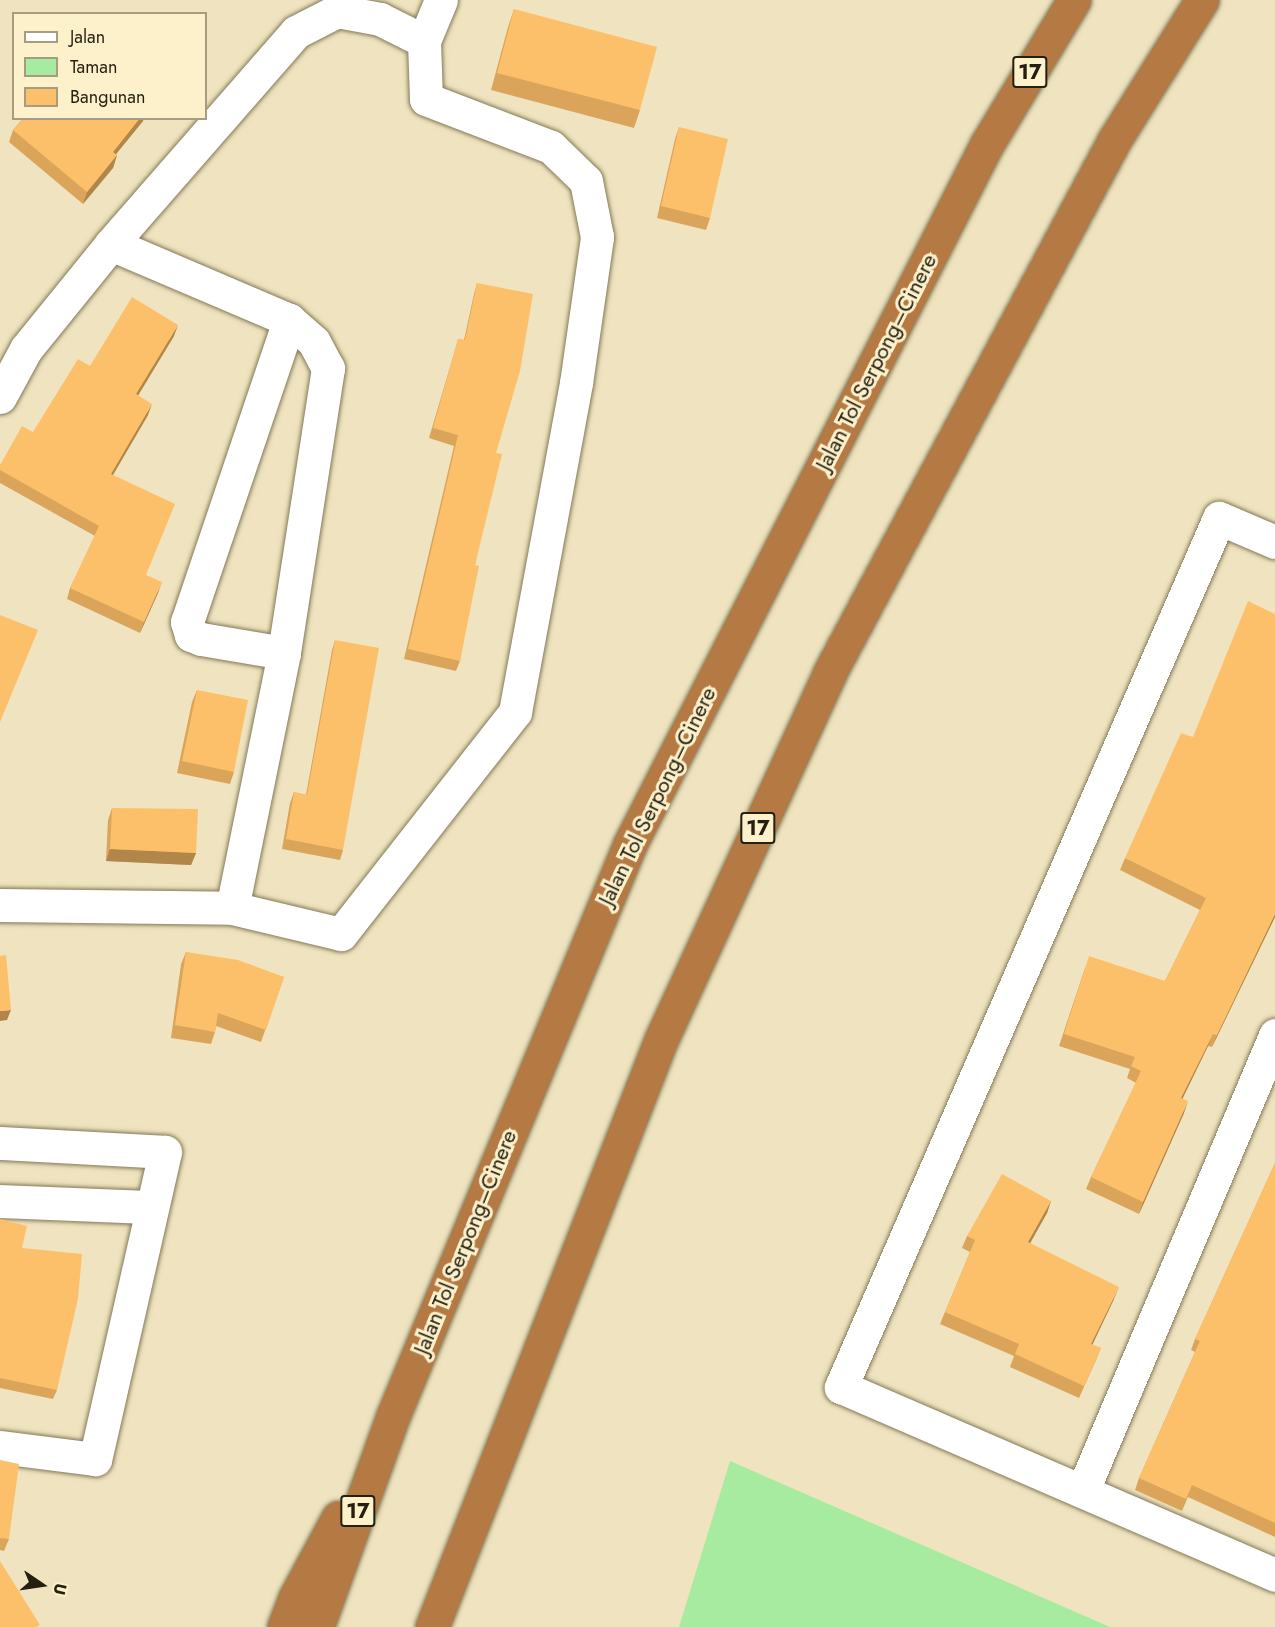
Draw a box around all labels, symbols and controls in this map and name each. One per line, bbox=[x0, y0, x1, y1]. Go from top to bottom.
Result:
legend bbox=[12, 12, 207, 120]
text: Jalan bbox=[70, 24, 105, 50]
text: Taman bbox=[70, 54, 117, 80]
road number: 17 bbox=[1012, 54, 1048, 90]
text: Bangunan bbox=[70, 84, 145, 110]
street label: Jalan Tol Serpong–Cinere bbox=[810, 249, 942, 475]
street label: Jalan Tol Serpong–Cinere bbox=[593, 683, 721, 909]
road number: 17 bbox=[740, 810, 776, 846]
street label: Jalan Tol Serpong–Cinere bbox=[408, 1126, 522, 1358]
road number: 17 bbox=[340, 1493, 376, 1529]
north arrow bbox=[12, 1555, 72, 1615]
text: U bbox=[48, 1581, 72, 1597]

